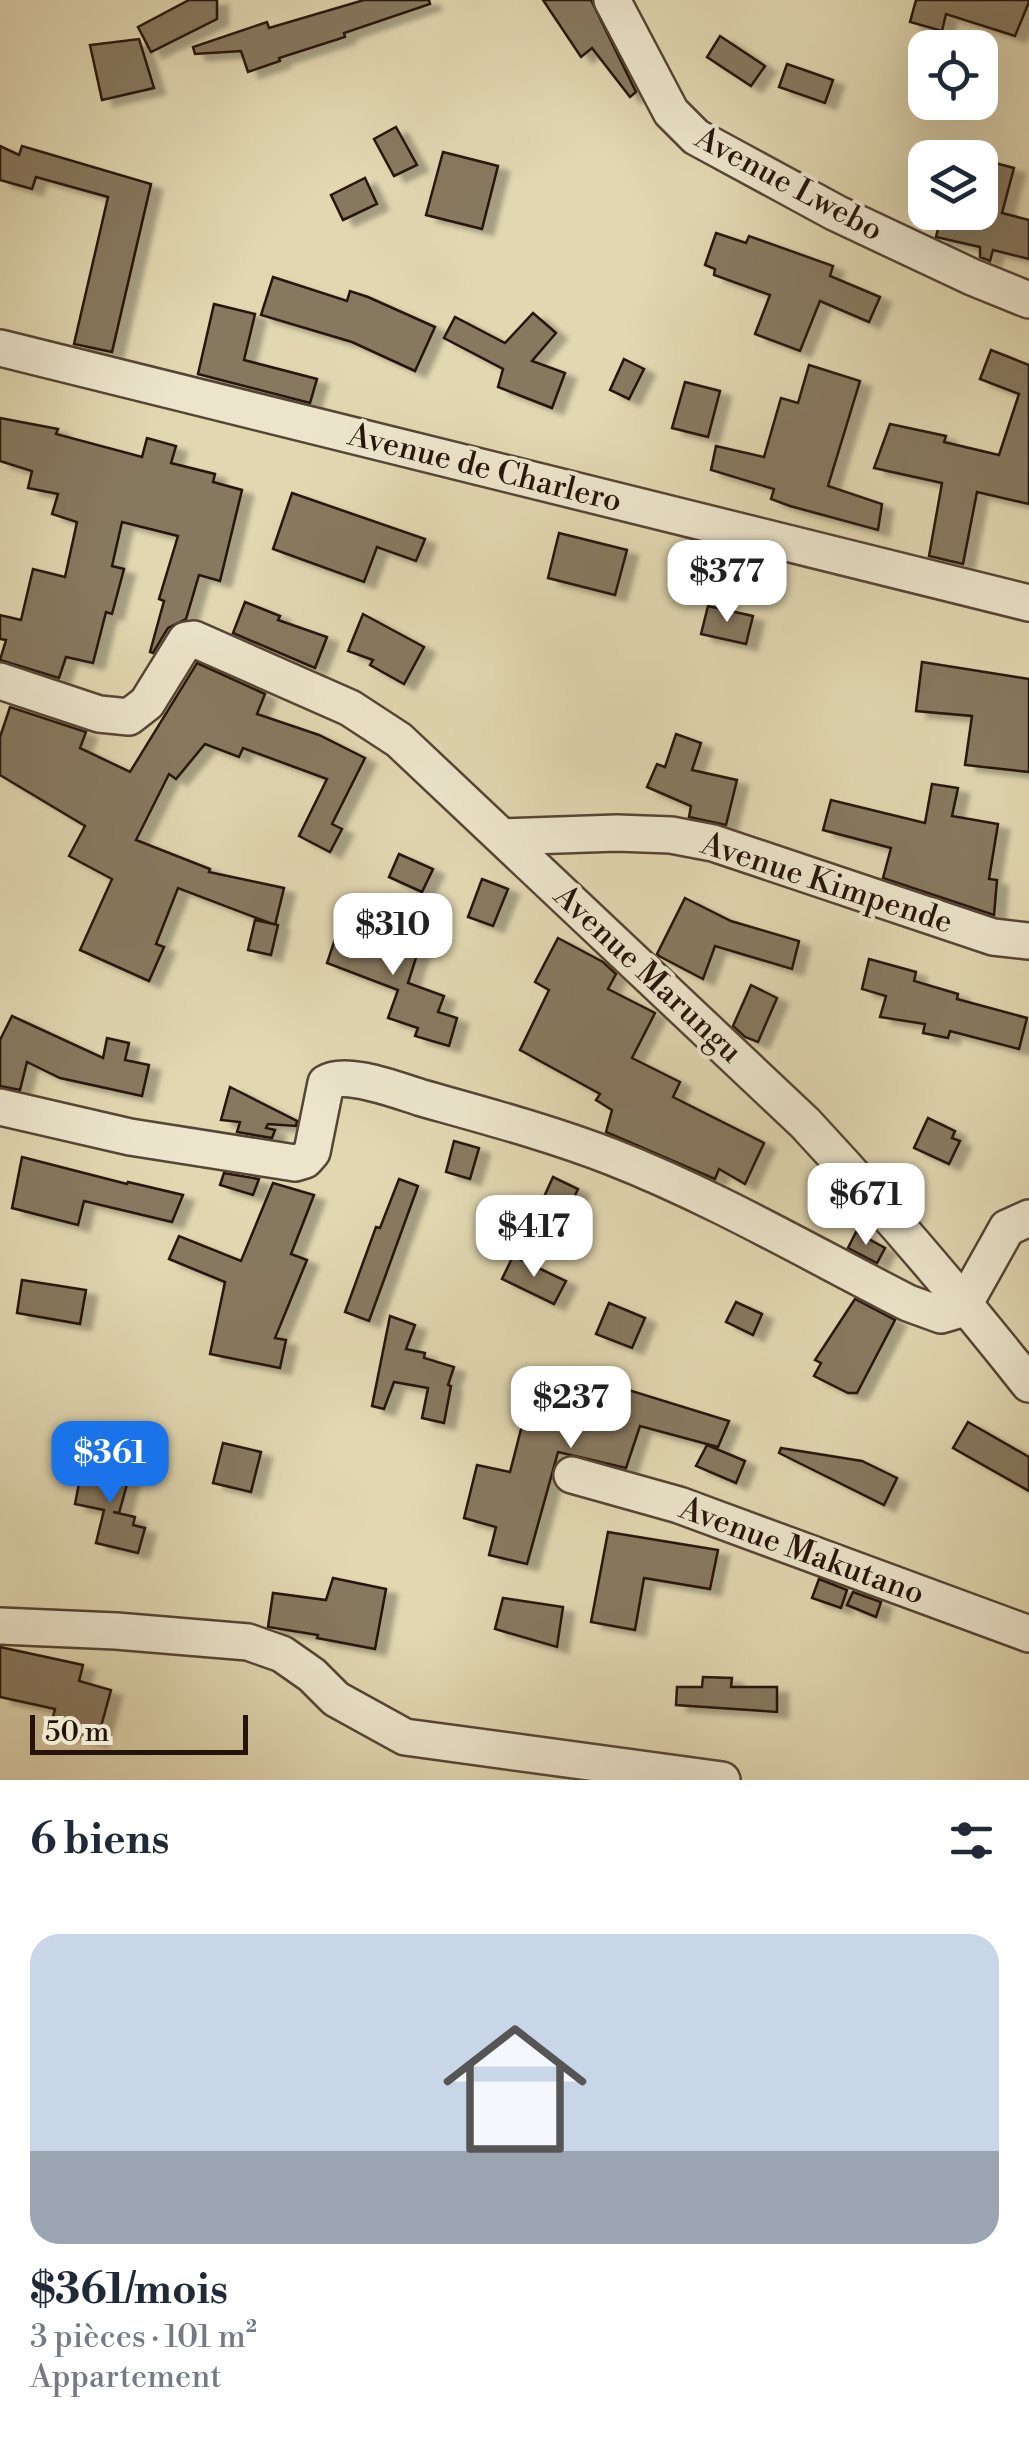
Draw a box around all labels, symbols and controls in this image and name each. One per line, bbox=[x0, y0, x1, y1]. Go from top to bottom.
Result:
map controls bbox=[908, 30, 998, 230]
button: locate bbox=[908, 30, 998, 120]
street label: Avenue Lwebo bbox=[687, 117, 890, 250]
button: layers bbox=[908, 140, 998, 230]
street label: Avenue de Charlero bbox=[343, 414, 626, 521]
pin: $377 bbox=[668, 540, 786, 625]
text: $377 bbox=[690, 552, 764, 592]
street label: Avenue Kimpende bbox=[695, 823, 958, 942]
street label: Avenue Marungu bbox=[545, 876, 751, 1072]
pin: $310 bbox=[334, 893, 452, 978]
text: $310 bbox=[355, 905, 431, 945]
pin: $671 bbox=[807, 1163, 925, 1248]
text: $671 bbox=[830, 1175, 902, 1215]
pin: $417 bbox=[475, 1195, 593, 1280]
text: $417 bbox=[498, 1207, 570, 1247]
pin: $237 bbox=[512, 1366, 630, 1451]
text: $237 bbox=[533, 1378, 609, 1418]
pin: $361 bbox=[51, 1421, 169, 1506]
text: $361 bbox=[74, 1433, 146, 1473]
street label: Avenue Makutano bbox=[673, 1488, 930, 1614]
scale bar bbox=[30, 1710, 248, 1754]
text: 50 m bbox=[45, 1715, 109, 1750]
icon: filters bbox=[944, 1813, 999, 1868]
text: 6 biens bbox=[30, 1814, 169, 1867]
icon: home bbox=[425, 1999, 605, 2179]
text: $361/mois bbox=[30, 2264, 228, 2317]
text: 3 pièces · 101 m² bbox=[30, 2317, 257, 2357]
text: Appartement bbox=[30, 2357, 222, 2397]

